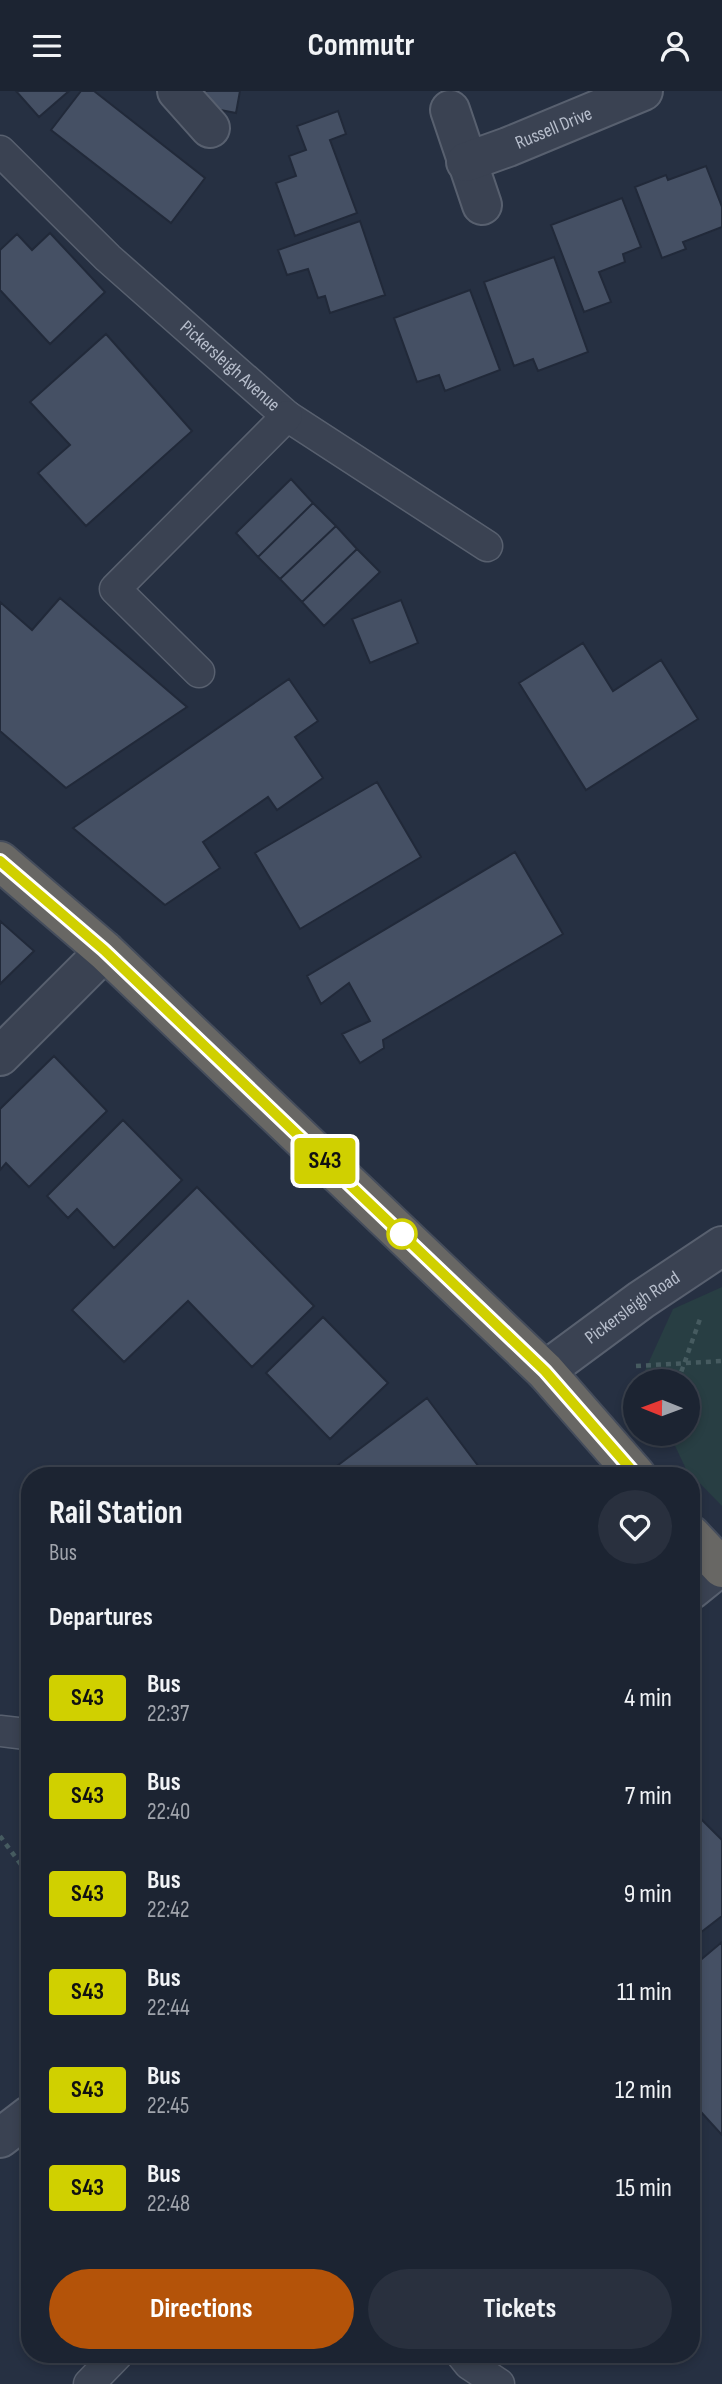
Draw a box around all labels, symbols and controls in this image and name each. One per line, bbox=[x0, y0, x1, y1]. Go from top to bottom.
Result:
text: Commutr bbox=[308, 26, 415, 65]
icon: menu bbox=[28, 27, 66, 65]
icon: person bbox=[656, 27, 694, 65]
street label: Russell Drive bbox=[512, 102, 596, 154]
street label: Pickersleigh Avenue bbox=[175, 316, 285, 416]
line badge: S43 bbox=[285, 1138, 365, 1184]
text: S43 bbox=[308, 1146, 342, 1175]
unlabelled marker bbox=[387, 1219, 417, 1249]
street label: Pickersleigh Road bbox=[580, 1266, 684, 1349]
north arrow bbox=[623, 1369, 700, 1445]
map controls bbox=[623, 1369, 700, 1446]
button: heart bbox=[598, 1490, 672, 1564]
text: Rail Station bbox=[49, 1493, 183, 1533]
text: Bus bbox=[49, 1539, 77, 1567]
text: Departures bbox=[49, 1602, 153, 1633]
text: Bus bbox=[147, 1669, 181, 1700]
text: S43 bbox=[71, 1683, 104, 1712]
text: 4 min bbox=[624, 1683, 672, 1714]
text: 22:37 bbox=[147, 1700, 189, 1728]
text: Bus bbox=[147, 1767, 181, 1798]
text: S43 bbox=[71, 1781, 104, 1810]
text: 7 min bbox=[625, 1781, 672, 1812]
text: 22:40 bbox=[147, 1798, 190, 1826]
text: Bus bbox=[147, 1865, 181, 1896]
text: S43 bbox=[71, 1879, 104, 1908]
text: 9 min bbox=[624, 1879, 672, 1910]
text: 22:42 bbox=[147, 1896, 190, 1924]
text: Bus bbox=[147, 1963, 181, 1994]
text: S43 bbox=[71, 1977, 104, 2006]
text: 11 min bbox=[617, 1977, 672, 2008]
text: 22:44 bbox=[147, 1994, 190, 2022]
text: Bus bbox=[147, 2061, 181, 2092]
text: S43 bbox=[71, 2075, 104, 2104]
text: 12 min bbox=[615, 2075, 672, 2106]
text: 22:45 bbox=[147, 2092, 189, 2120]
text: Bus bbox=[147, 2159, 181, 2190]
text: S43 bbox=[71, 2173, 104, 2202]
text: 15 min bbox=[616, 2173, 672, 2204]
text: 22:48 bbox=[147, 2190, 190, 2218]
button: Directions bbox=[49, 2269, 354, 2349]
button: Tickets bbox=[368, 2269, 672, 2349]

